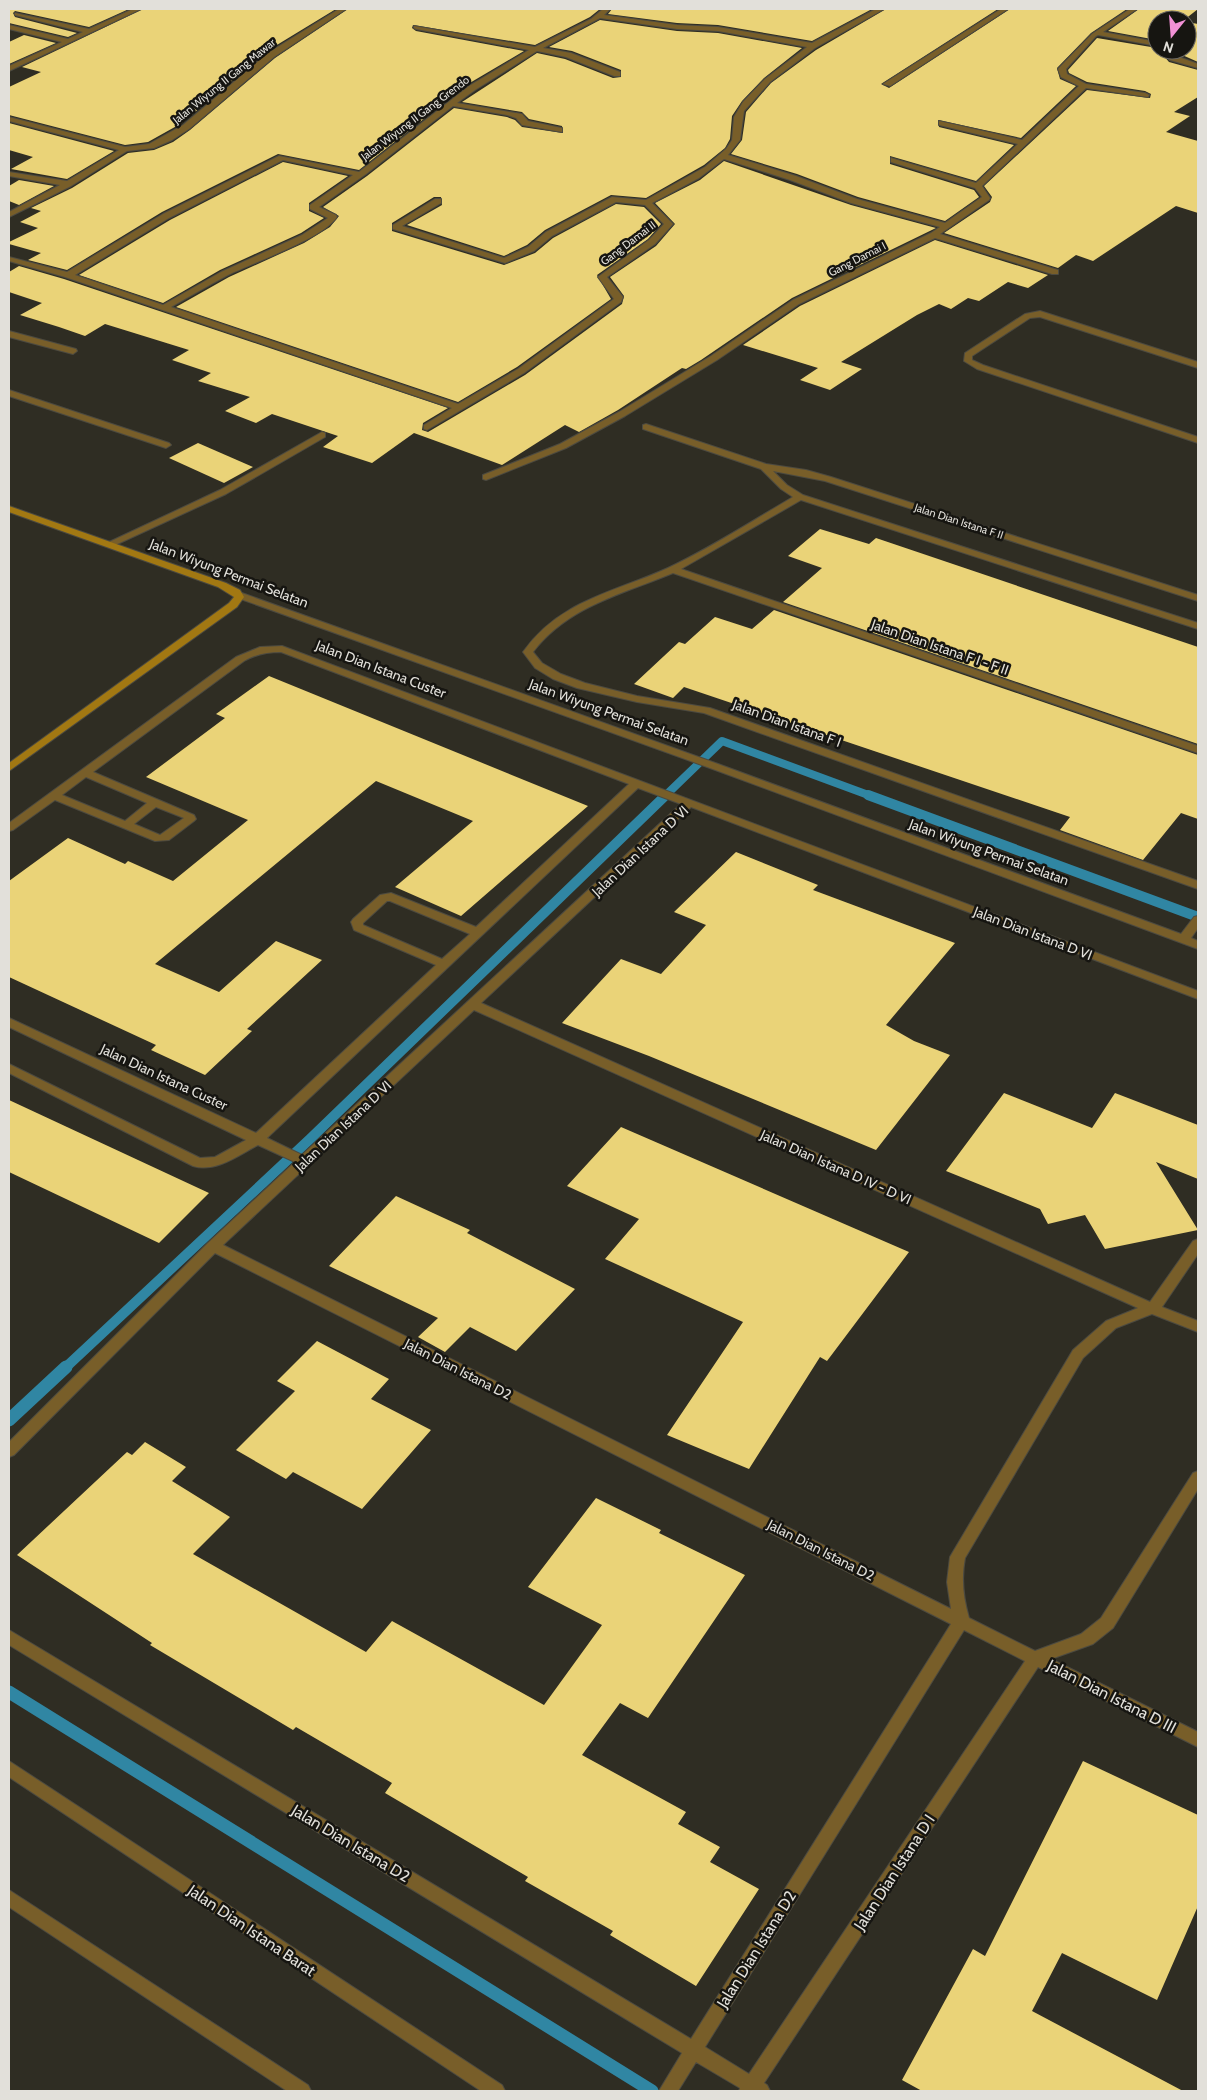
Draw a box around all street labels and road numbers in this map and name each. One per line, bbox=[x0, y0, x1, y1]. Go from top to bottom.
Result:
street label: Jalan Wiyung II Gang Mawar bbox=[169, 35, 279, 127]
street label: Jalan Wiyung II Gang Grendo bbox=[357, 73, 472, 164]
street label: Gang Damai II bbox=[598, 218, 658, 268]
street label: Gang Damai I bbox=[826, 239, 888, 279]
street label: Jalan Dian Istana F II bbox=[912, 500, 1005, 542]
street label: Jalan Wiyung Permai Selatan bbox=[146, 534, 311, 612]
street label: Jalan Dian Istana F I - F II bbox=[868, 615, 1011, 679]
street label: Jalan Dian Istana Custer bbox=[312, 636, 449, 702]
street label: Jalan Wiyung Permai Selatan bbox=[526, 674, 691, 749]
street label: Jalan Dian Istana F I bbox=[729, 695, 844, 751]
street label: Jalan Dian Istana D VI bbox=[587, 802, 692, 901]
street label: Jalan Wiyung Permai Selatan bbox=[906, 814, 1071, 889]
street label: Jalan Dian Istana D VI bbox=[970, 902, 1095, 964]
street label: Jalan Dian Istana Custer bbox=[97, 1039, 231, 1115]
street label: Jalan Dian Istana D VI bbox=[290, 1077, 395, 1176]
street label: Jalan Dian Istana D IV - D VI bbox=[757, 1125, 914, 1208]
street label: Jalan Dian Istana D2 bbox=[401, 1334, 515, 1404]
street label: Jalan Dian Istana D2 bbox=[764, 1515, 878, 1585]
street label: Jalan Dian Istana D III bbox=[1043, 1655, 1179, 1737]
street label: Jalan Dian Istana D2 bbox=[287, 1800, 413, 1886]
street label: Jalan Dian Istana D I bbox=[849, 1811, 939, 1934]
street label: Jalan Dian Istana Barat bbox=[184, 1880, 320, 1980]
street label: Jalan Dian Istana D2 bbox=[712, 1887, 800, 2012]

